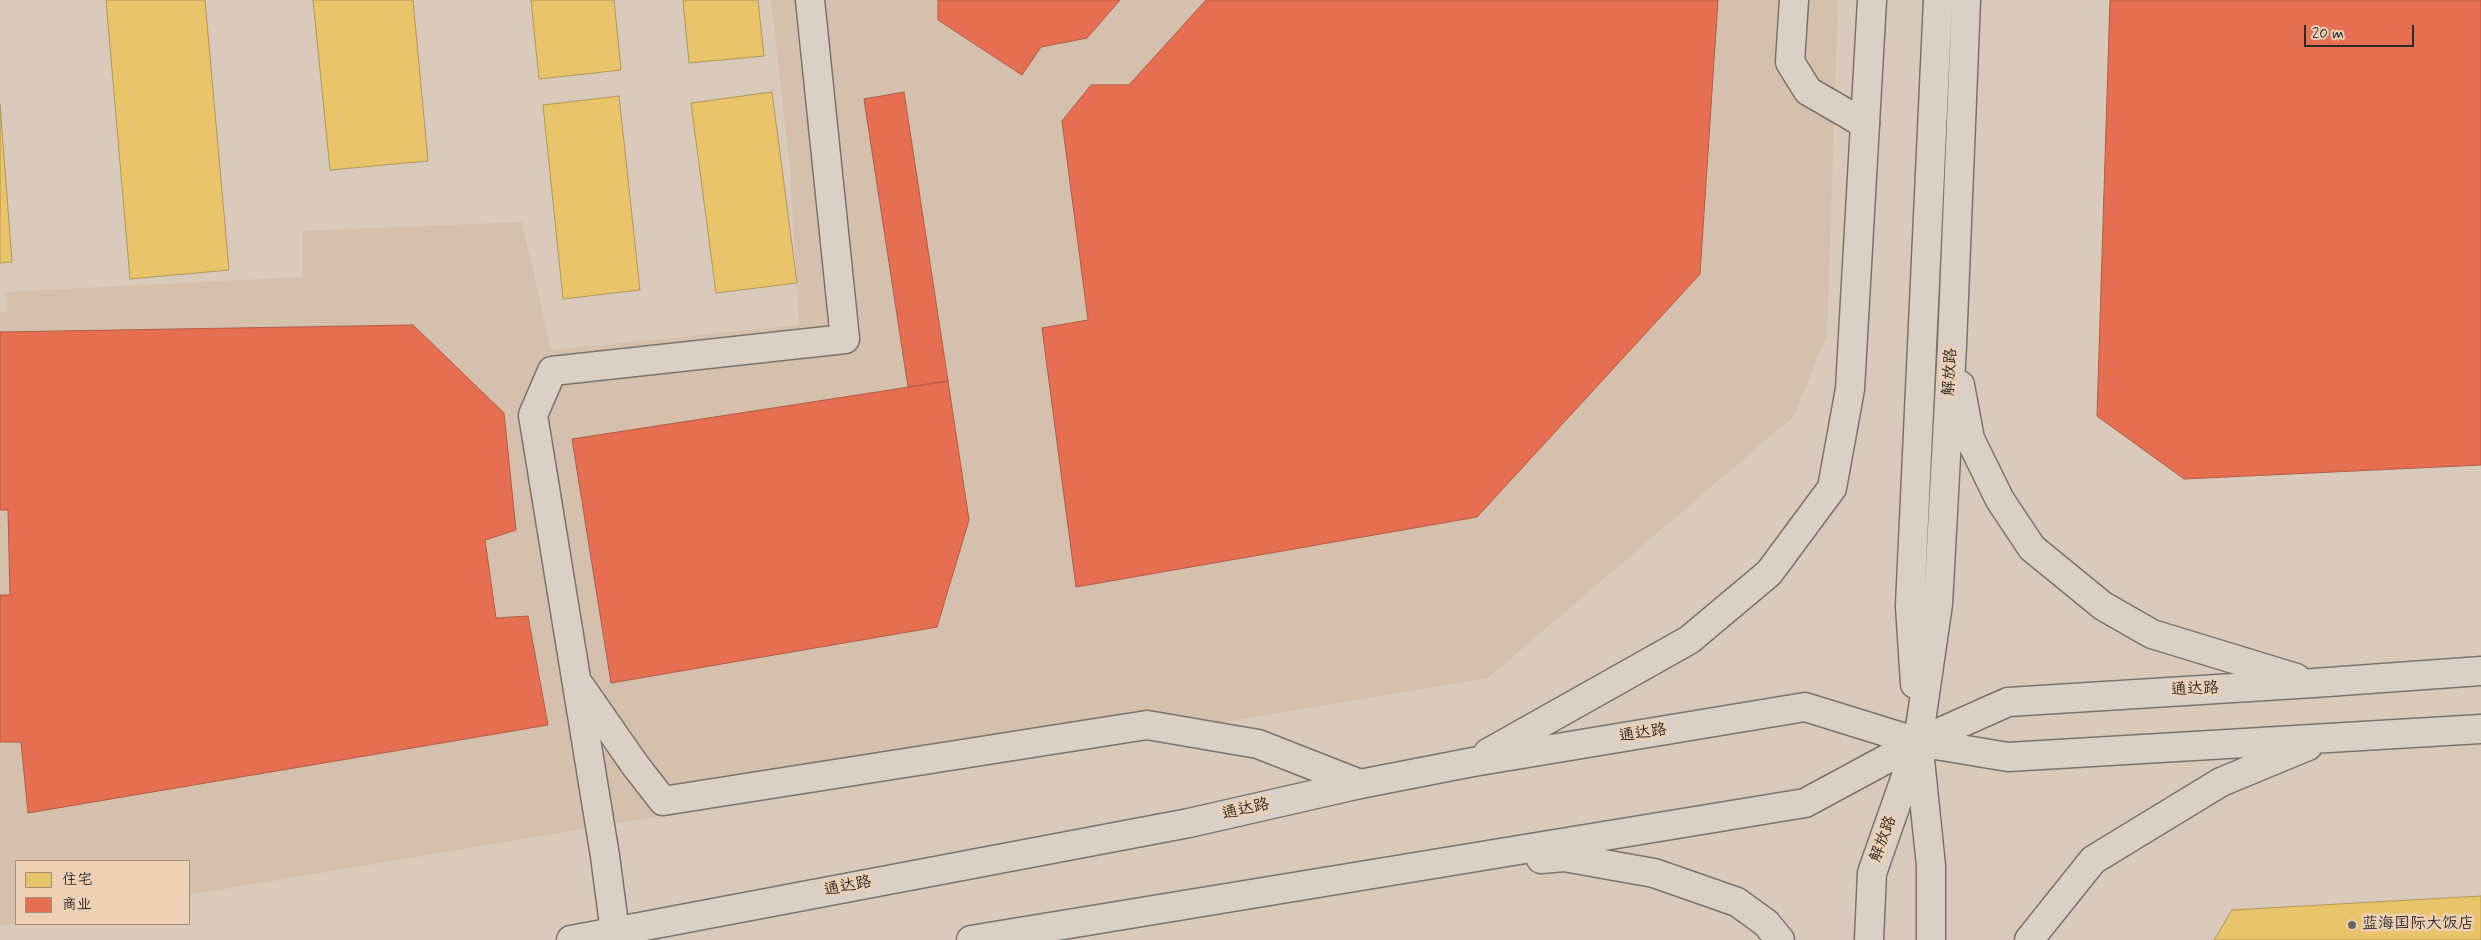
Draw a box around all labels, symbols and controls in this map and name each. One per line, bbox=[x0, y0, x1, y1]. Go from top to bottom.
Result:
scale bar bbox=[2306, 15, 2416, 47]
text: 20 m bbox=[2312, 24, 2344, 44]
street label: 解放路 bbox=[1940, 348, 1962, 396]
street label: 通达路 bbox=[2171, 679, 2219, 701]
street label: 通达路 bbox=[1618, 721, 1668, 747]
street label: 通达路 bbox=[1220, 795, 1272, 825]
street label: 解放路 bbox=[1867, 813, 1901, 865]
legend bbox=[15, 860, 190, 925]
text: 住宅 bbox=[62, 870, 92, 890]
street label: 通达路 bbox=[823, 873, 873, 901]
text: 商业 bbox=[62, 895, 92, 915]
place label: 蓝海国际大饭店 bbox=[2362, 915, 2474, 935]
marker: 蓝海国际大饭店 bbox=[2346, 919, 2358, 931]

